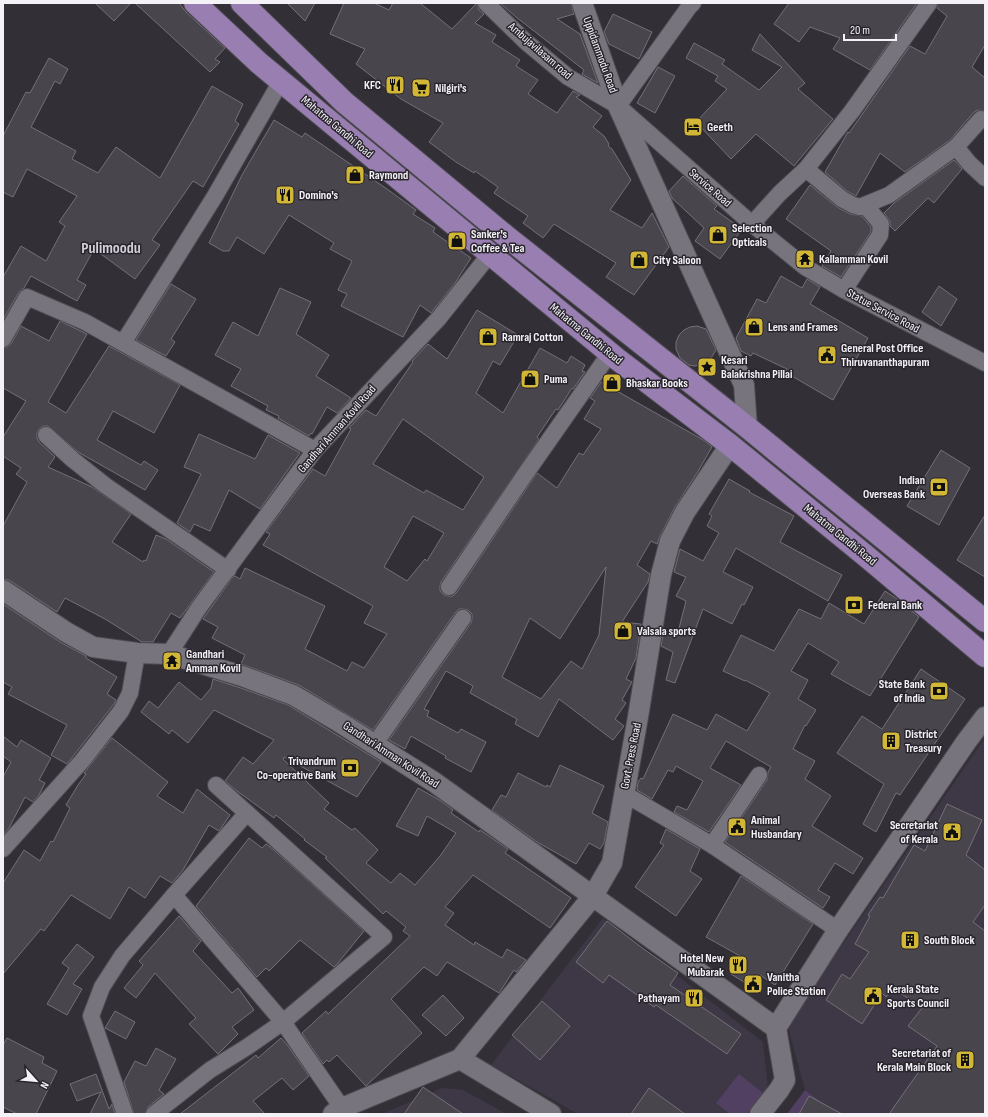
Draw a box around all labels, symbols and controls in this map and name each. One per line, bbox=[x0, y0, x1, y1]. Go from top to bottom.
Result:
street label: Uppidammodu Road bbox=[579, 15, 621, 95]
scale bar bbox=[844, 16, 896, 42]
street label: Ambujavilasam road bbox=[504, 18, 575, 83]
text: 20 m bbox=[850, 23, 870, 38]
restaurant icon: KFC bbox=[384, 74, 406, 96]
supermarket icon: Nilgiri's bbox=[410, 77, 432, 99]
place label: KFC bbox=[364, 78, 381, 93]
place label: Nilgiri's bbox=[435, 81, 467, 96]
street label: Mahatma Gandhi Road bbox=[298, 93, 376, 161]
hotel icon: Geeth bbox=[682, 116, 704, 138]
place label: Geeth bbox=[707, 120, 733, 135]
shop icon: Raymond bbox=[344, 164, 366, 186]
street label: Service Road bbox=[686, 165, 734, 211]
place label: Raymond bbox=[369, 168, 408, 183]
restaurant icon: Domino's bbox=[274, 184, 296, 206]
place label: Domino's bbox=[299, 188, 339, 203]
place label: Selection Opticals bbox=[732, 221, 772, 250]
shop icon: Selection Opticals bbox=[707, 224, 729, 246]
place label: Sanker's Coffee & Tea bbox=[471, 227, 525, 256]
shop icon: Sanker's Coffee & Tea bbox=[446, 230, 468, 252]
district label: Pulimoodu bbox=[81, 239, 141, 258]
temple icon: Kallamman Kovil bbox=[794, 248, 816, 270]
shop icon: City Saloon bbox=[628, 249, 650, 271]
place label: Kallamman Kovil bbox=[819, 252, 888, 267]
place label: City Saloon bbox=[653, 253, 701, 268]
street label: Statue Service Road bbox=[844, 285, 922, 337]
street label: Mahatma Gandhi Road bbox=[547, 300, 625, 368]
shop icon: Lens and Frames bbox=[743, 316, 765, 338]
place label: Lens and Frames bbox=[768, 320, 838, 335]
shop icon: Ramraj Cotton bbox=[477, 326, 499, 348]
place label: Ramraj Cotton bbox=[502, 330, 563, 345]
place label: General Post Office Thiruvananthapuram bbox=[841, 341, 929, 370]
public building icon: General Post Office Thiruvananthapuram bbox=[816, 344, 838, 366]
place label: Kesari Balakrishna Pillai bbox=[721, 353, 792, 382]
place icon: Kesari Balakrishna Pillai bbox=[696, 356, 718, 378]
shop icon: Puma bbox=[519, 368, 541, 390]
place label: Puma bbox=[544, 372, 568, 387]
shop icon: Bhaskar Books bbox=[601, 372, 623, 394]
place label: Bhaskar Books bbox=[626, 376, 688, 391]
street label: Gandhari Amman Kovil Road bbox=[295, 382, 379, 476]
place label: Indian Overseas Bank bbox=[863, 473, 925, 502]
bank icon: Indian Overseas Bank bbox=[928, 476, 950, 498]
street label: Mahatma Gandhi Road bbox=[801, 501, 879, 569]
bank icon: Federal Bank bbox=[843, 594, 865, 616]
place label: Federal Bank bbox=[868, 598, 922, 613]
shop icon: Valsala sports bbox=[612, 620, 634, 642]
place label: Valsala sports bbox=[637, 624, 696, 639]
place label: Gandhari Amman Kovil bbox=[185, 647, 241, 676]
temple icon: Gandhari Amman Kovil bbox=[161, 650, 183, 672]
place label: State Bank of India bbox=[879, 677, 925, 706]
bank icon: State Bank of India bbox=[928, 680, 950, 702]
street label: Gandhari Amman Kovil Road bbox=[340, 718, 442, 792]
street label: Govt. Press Road bbox=[617, 722, 645, 790]
place label: District Treasury bbox=[905, 727, 942, 756]
building icon: District Treasury bbox=[880, 730, 902, 752]
place label: Trivandrum Co-operative Bank bbox=[257, 754, 336, 783]
bank icon: Trivandrum Co-operative Bank bbox=[339, 757, 361, 779]
place label: Animal Husbandary bbox=[750, 813, 802, 842]
public building icon: Animal Husbandary bbox=[726, 816, 748, 838]
place label: Secretariat of Kerala bbox=[890, 818, 938, 847]
public building icon: Secretariat of Kerala bbox=[941, 821, 963, 843]
building icon: South Block bbox=[899, 929, 921, 951]
place label: South Block bbox=[924, 933, 975, 948]
place label: Hotel New Mubarak bbox=[680, 951, 725, 980]
restaurant icon: Hotel New Mubarak bbox=[727, 954, 749, 976]
place label: Vanitha Police Station bbox=[767, 970, 826, 999]
public building icon: Vanitha Police Station bbox=[742, 973, 764, 995]
place label: Kerala State Sports Council bbox=[887, 982, 949, 1011]
public building icon: Kerala State Sports Council bbox=[862, 985, 884, 1007]
restaurant icon: Pathayam bbox=[683, 987, 705, 1009]
place label: Pathayam bbox=[638, 991, 680, 1006]
place label: Secretariat of Kerala Main Block bbox=[877, 1046, 951, 1075]
building icon: Secretariat of Kerala Main Block bbox=[954, 1049, 976, 1071]
north arrow bbox=[16, 1061, 56, 1101]
text: N bbox=[37, 1080, 52, 1091]

